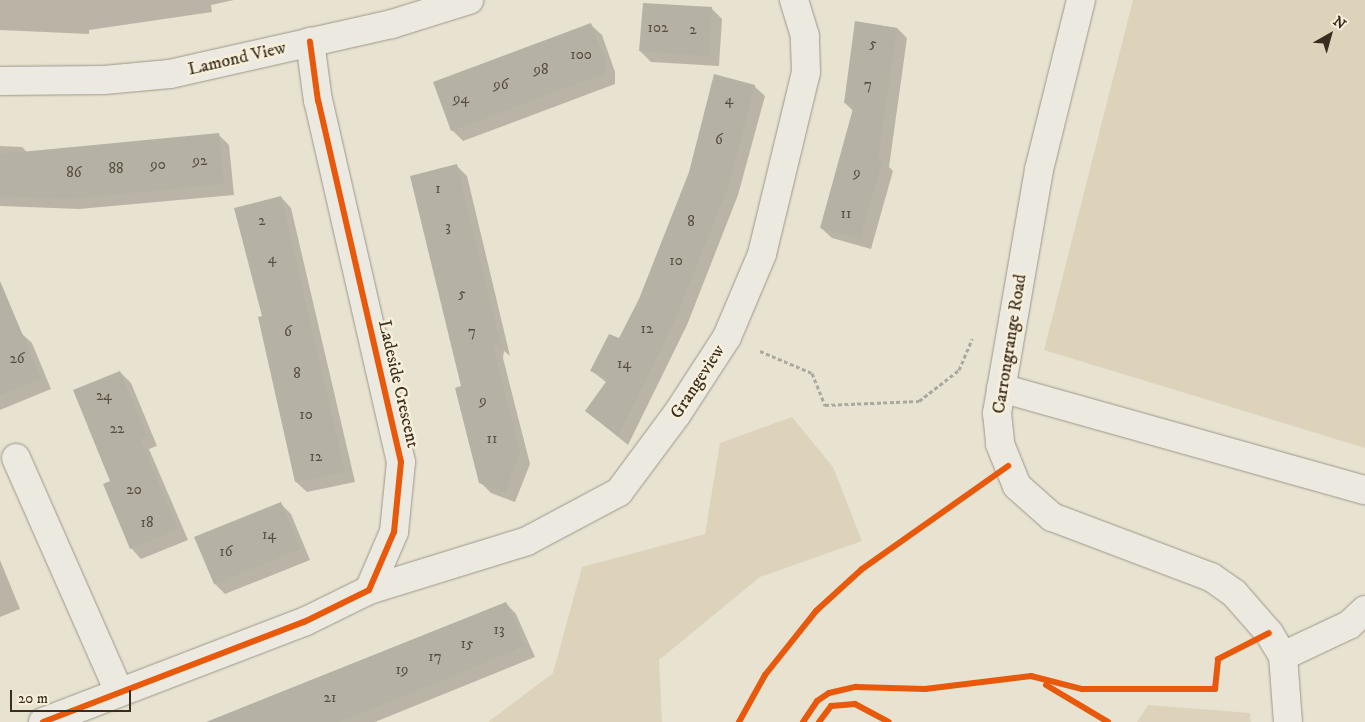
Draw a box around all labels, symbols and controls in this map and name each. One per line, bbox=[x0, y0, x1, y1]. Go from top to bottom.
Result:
north arrow bbox=[1305, 10, 1355, 60]
text: N bbox=[1329, 13, 1349, 34]
house number: 102 bbox=[648, 19, 668, 37]
house number: 2 bbox=[689, 21, 697, 39]
house number: 5 bbox=[869, 35, 877, 53]
street label: Lamond View bbox=[186, 37, 288, 81]
house number: 100 bbox=[570, 46, 592, 64]
house number: 98 bbox=[534, 61, 548, 79]
house number: 96 bbox=[493, 76, 509, 94]
house number: 7 bbox=[864, 76, 872, 94]
house number: 94 bbox=[453, 90, 469, 108]
house number: 4 bbox=[725, 91, 733, 109]
house number: 6 bbox=[715, 131, 723, 149]
house number: 92 bbox=[193, 152, 207, 170]
house number: 90 bbox=[150, 156, 166, 174]
house number: 88 bbox=[108, 160, 124, 178]
house number: 86 bbox=[66, 164, 82, 182]
house number: 9 bbox=[853, 164, 861, 182]
house number: 1 bbox=[435, 180, 441, 198]
house number: 11 bbox=[840, 205, 852, 223]
house number: 2 bbox=[258, 212, 266, 230]
house number: 8 bbox=[687, 213, 695, 231]
house number: 3 bbox=[445, 218, 451, 236]
house number: 4 bbox=[268, 250, 276, 268]
house number: 10 bbox=[669, 252, 683, 270]
street label: Carrongrange Road bbox=[988, 273, 1032, 415]
house number: 5 bbox=[458, 285, 466, 303]
street label: Ladeside Crescent bbox=[373, 318, 423, 450]
house number: 12 bbox=[641, 320, 653, 338]
house number: 6 bbox=[284, 323, 292, 341]
house number: 7 bbox=[468, 323, 476, 341]
street label: Grangeview bbox=[666, 341, 730, 423]
house number: 26 bbox=[9, 350, 25, 368]
house number: 14 bbox=[617, 355, 631, 373]
house number: 8 bbox=[293, 365, 301, 383]
house number: 24 bbox=[96, 387, 112, 405]
house number: 9 bbox=[479, 392, 487, 410]
house number: 10 bbox=[299, 406, 313, 424]
house number: 22 bbox=[110, 420, 124, 438]
house number: 11 bbox=[486, 430, 498, 448]
house number: 12 bbox=[310, 448, 322, 466]
house number: 20 bbox=[126, 481, 142, 499]
house number: 18 bbox=[140, 514, 154, 532]
house number: 14 bbox=[262, 526, 276, 544]
house number: 16 bbox=[219, 543, 233, 561]
house number: 13 bbox=[493, 621, 505, 639]
house number: 15 bbox=[461, 635, 473, 653]
house number: 17 bbox=[428, 648, 442, 666]
house number: 19 bbox=[396, 661, 408, 679]
scale bar bbox=[12, 680, 134, 712]
text: 20 m bbox=[18, 689, 48, 708]
house number: 21 bbox=[324, 689, 336, 707]

